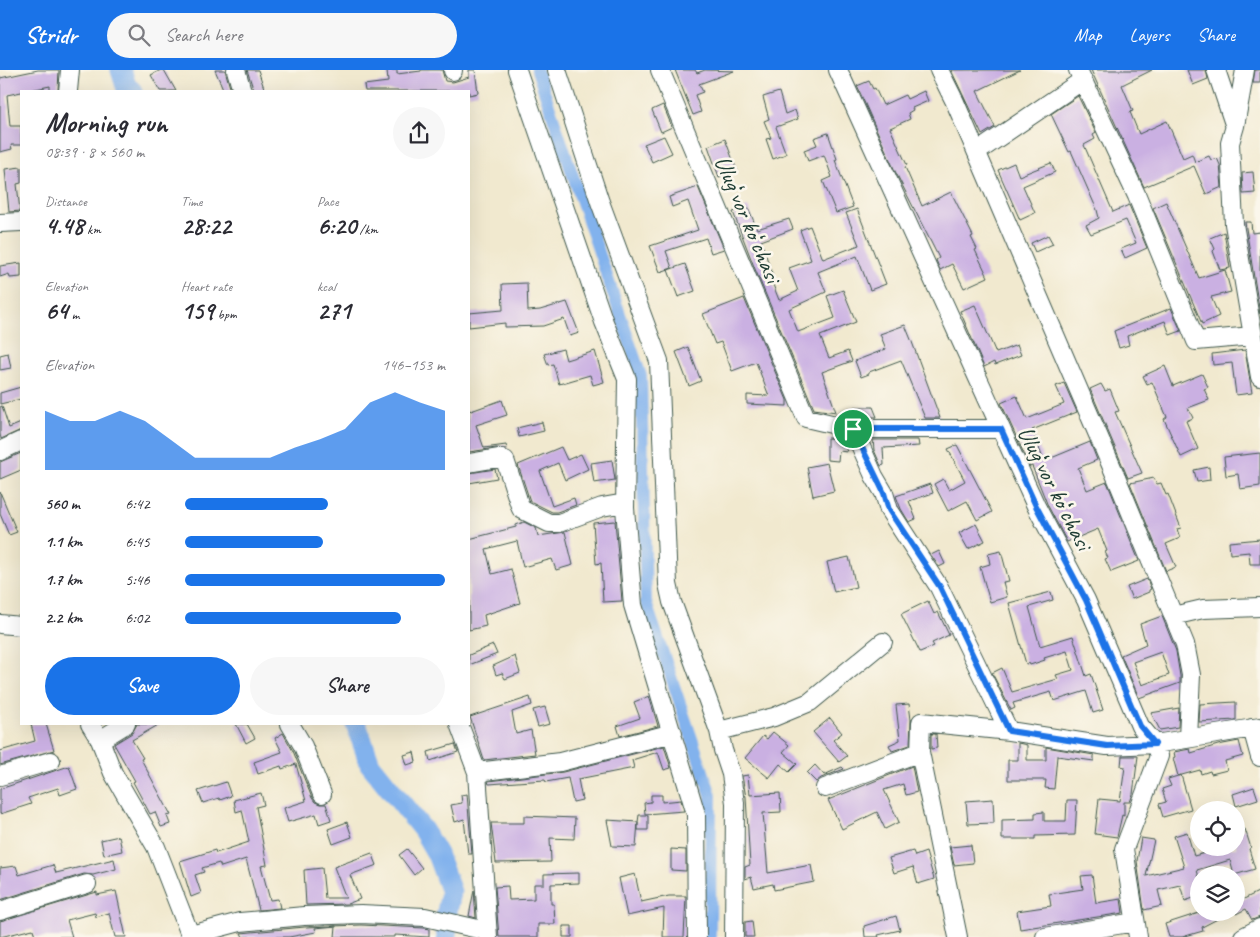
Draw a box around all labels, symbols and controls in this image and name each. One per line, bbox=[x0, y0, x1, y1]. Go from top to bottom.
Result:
search box bbox=[107, 13, 457, 58]
text: Stridr bbox=[25, 20, 77, 50]
icon: search bbox=[125, 21, 153, 49]
text: Search here bbox=[165, 23, 242, 47]
text: Map bbox=[1074, 24, 1102, 46]
text: Layers bbox=[1130, 24, 1169, 46]
text: Share bbox=[1197, 24, 1235, 46]
text: Morning run bbox=[45, 105, 167, 140]
button: share bbox=[393, 107, 445, 159]
text: 08:39 · 8 × 560 m bbox=[45, 142, 144, 162]
street label: Ulugʻvor koʻchasi bbox=[708, 151, 789, 289]
text: Distance bbox=[45, 193, 87, 210]
text: Time bbox=[181, 193, 202, 210]
text: Pace bbox=[317, 193, 339, 210]
text: 4.48 bbox=[45, 210, 84, 242]
text: 28:22 bbox=[181, 210, 231, 242]
text: 6:20 bbox=[317, 210, 356, 242]
text: km bbox=[84, 221, 101, 238]
text: /km bbox=[356, 221, 378, 238]
text: Elevation bbox=[45, 278, 88, 295]
text: Heart rate bbox=[181, 278, 232, 295]
text: kcal bbox=[317, 278, 336, 295]
text: 64 bbox=[45, 295, 68, 327]
text: 159 bbox=[181, 295, 214, 327]
text: 271 bbox=[317, 295, 351, 327]
text: m bbox=[68, 306, 79, 323]
text: bpm bbox=[214, 306, 237, 323]
text: Elevation bbox=[45, 355, 94, 375]
text: 146–153 m bbox=[382, 355, 445, 375]
pin bbox=[832, 408, 874, 450]
icon: arrive bbox=[839, 415, 867, 443]
street label: Ulugʻvor koʻchasi bbox=[1011, 421, 1100, 557]
text: 560 m bbox=[45, 494, 80, 514]
text: 6:42 bbox=[125, 494, 150, 514]
text: 1.1 km bbox=[45, 532, 82, 552]
text: 6:45 bbox=[125, 532, 150, 552]
text: 1.7 km bbox=[45, 570, 82, 590]
text: 5:46 bbox=[125, 570, 150, 590]
text: 2.2 km bbox=[45, 608, 82, 628]
text: 6:02 bbox=[125, 608, 150, 628]
button: Save bbox=[45, 657, 240, 715]
button: Share bbox=[250, 657, 445, 715]
map controls bbox=[1190, 801, 1245, 921]
button: locate bbox=[1190, 801, 1245, 856]
button: layers bbox=[1190, 866, 1245, 921]

